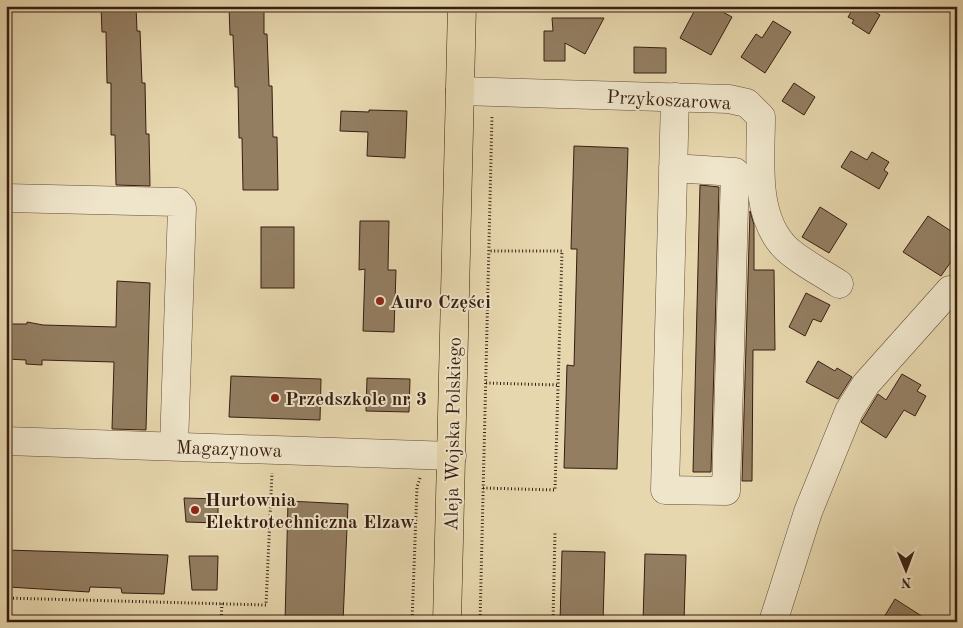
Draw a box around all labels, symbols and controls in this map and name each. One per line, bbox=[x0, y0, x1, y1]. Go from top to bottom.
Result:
street label: Przykoszarowa bbox=[606, 89, 732, 114]
place label: Auro Części bbox=[390, 294, 491, 313]
marker: Auro Części bbox=[374, 295, 386, 307]
street label: Aleja Wojska Polskiego bbox=[443, 337, 466, 531]
place label: Przedszkole nr 3 bbox=[285, 391, 427, 410]
marker: Przedszkole nr 3 bbox=[269, 392, 281, 404]
street label: Magazynowa bbox=[175, 439, 283, 462]
place label: Hurtownia Elektrotechniczna Elzaw bbox=[205, 492, 415, 533]
marker: Hurtownia Elektrotechniczna Elzaw bbox=[189, 504, 201, 516]
north arrow bbox=[880, 546, 930, 596]
text: N bbox=[900, 575, 912, 589]

